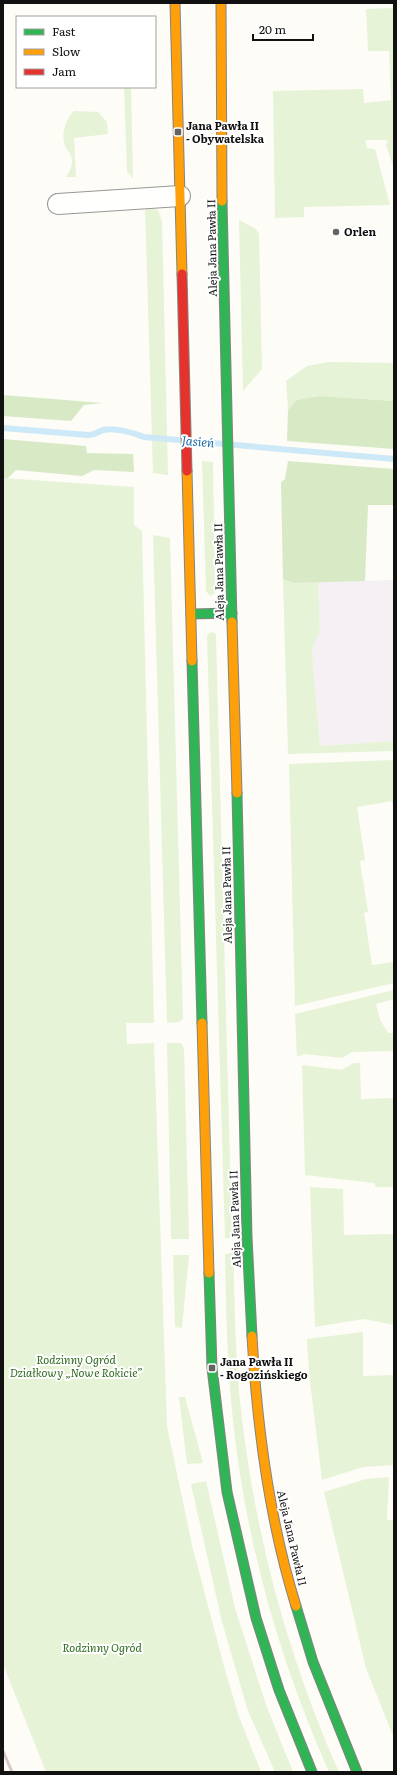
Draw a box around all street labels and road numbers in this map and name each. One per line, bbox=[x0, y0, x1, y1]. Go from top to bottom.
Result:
street label: Aleja Jana Pawła II bbox=[202, 199, 220, 297]
street label: Aleja Jana Pawła II bbox=[209, 523, 227, 621]
street label: Aleja Jana Pawła II bbox=[217, 846, 235, 944]
street label: Aleja Jana Pawła II bbox=[224, 1170, 244, 1268]
street label: Aleja Jana Pawła II bbox=[274, 1488, 312, 1587]

